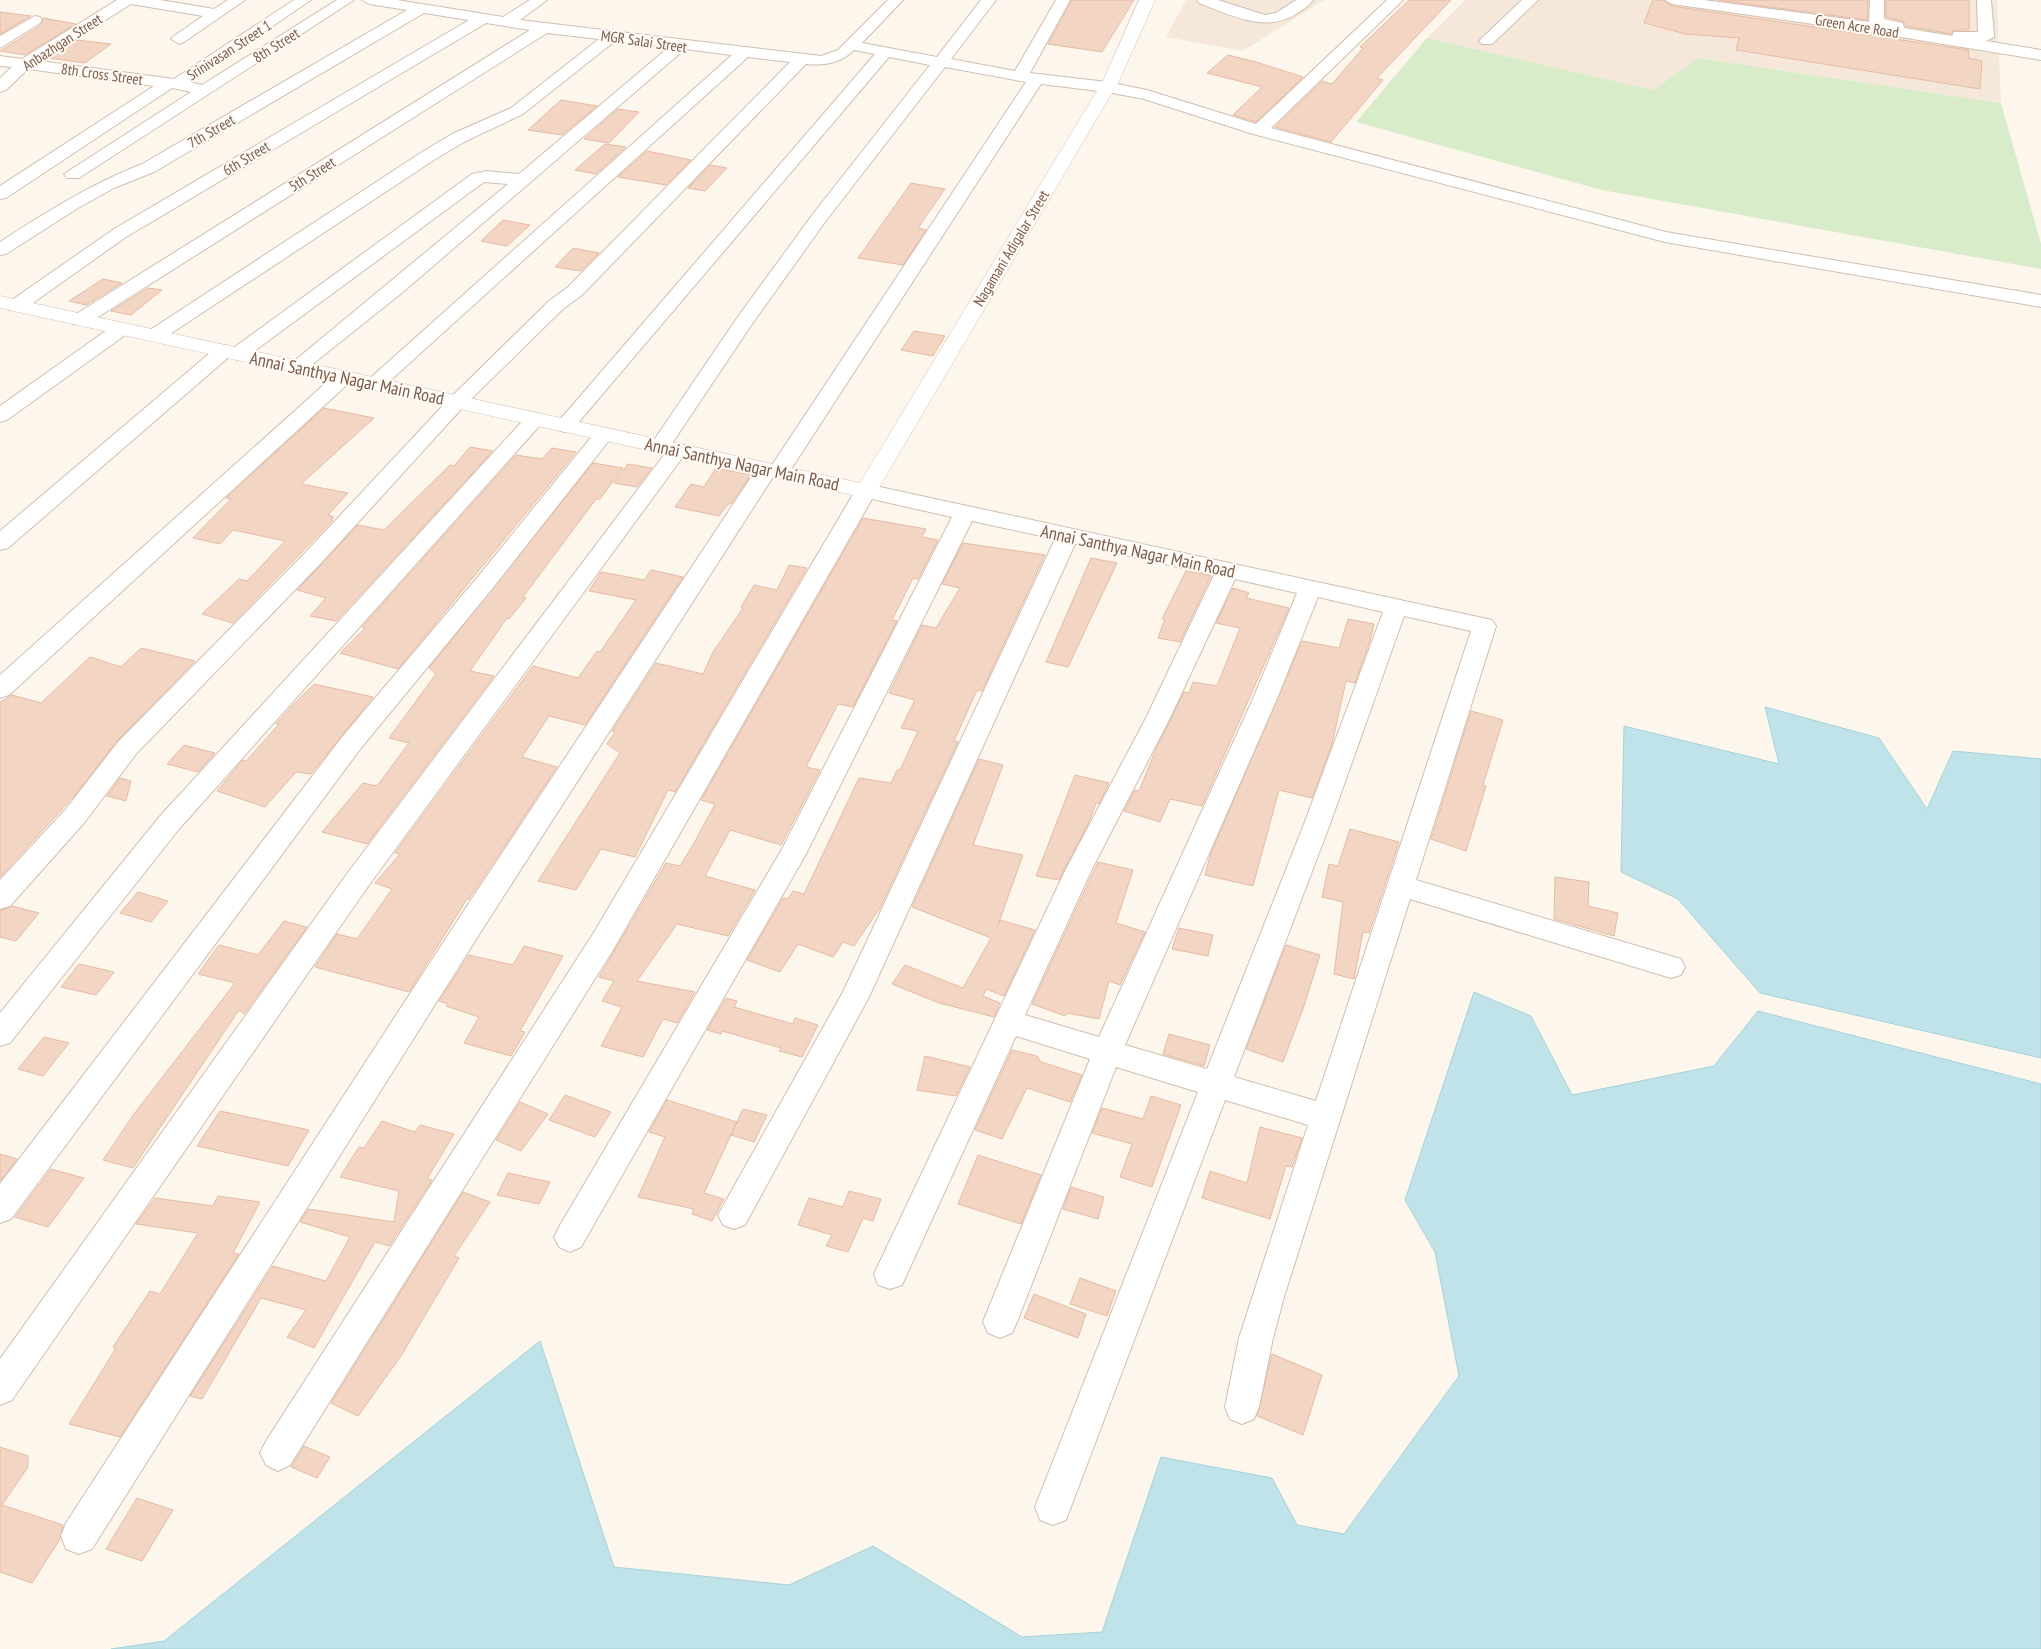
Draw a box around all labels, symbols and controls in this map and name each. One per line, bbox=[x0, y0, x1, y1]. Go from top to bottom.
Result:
street label: Anbazhgan Street bbox=[18, 9, 106, 75]
street label: Green Acre Road bbox=[1814, 10, 1900, 42]
street label: Srinivasan Street 1 bbox=[183, 16, 275, 84]
street label: 8th Street bbox=[249, 23, 303, 67]
street label: MGR Salai Street bbox=[600, 26, 688, 56]
street label: 8th Cross Street bbox=[60, 59, 144, 89]
street label: 7th Street bbox=[184, 110, 238, 152]
street label: 6th Street bbox=[219, 137, 273, 179]
street label: 5th Street bbox=[285, 152, 339, 196]
street label: Nagamani Adigalar Street bbox=[969, 186, 1053, 310]
street label: Annai Santhya Nagar Main Road bbox=[248, 346, 446, 410]
street label: Annai Santhya Nagar Main Road bbox=[643, 432, 841, 496]
street label: Annai Santhya Nagar Main Road bbox=[1039, 519, 1237, 583]

